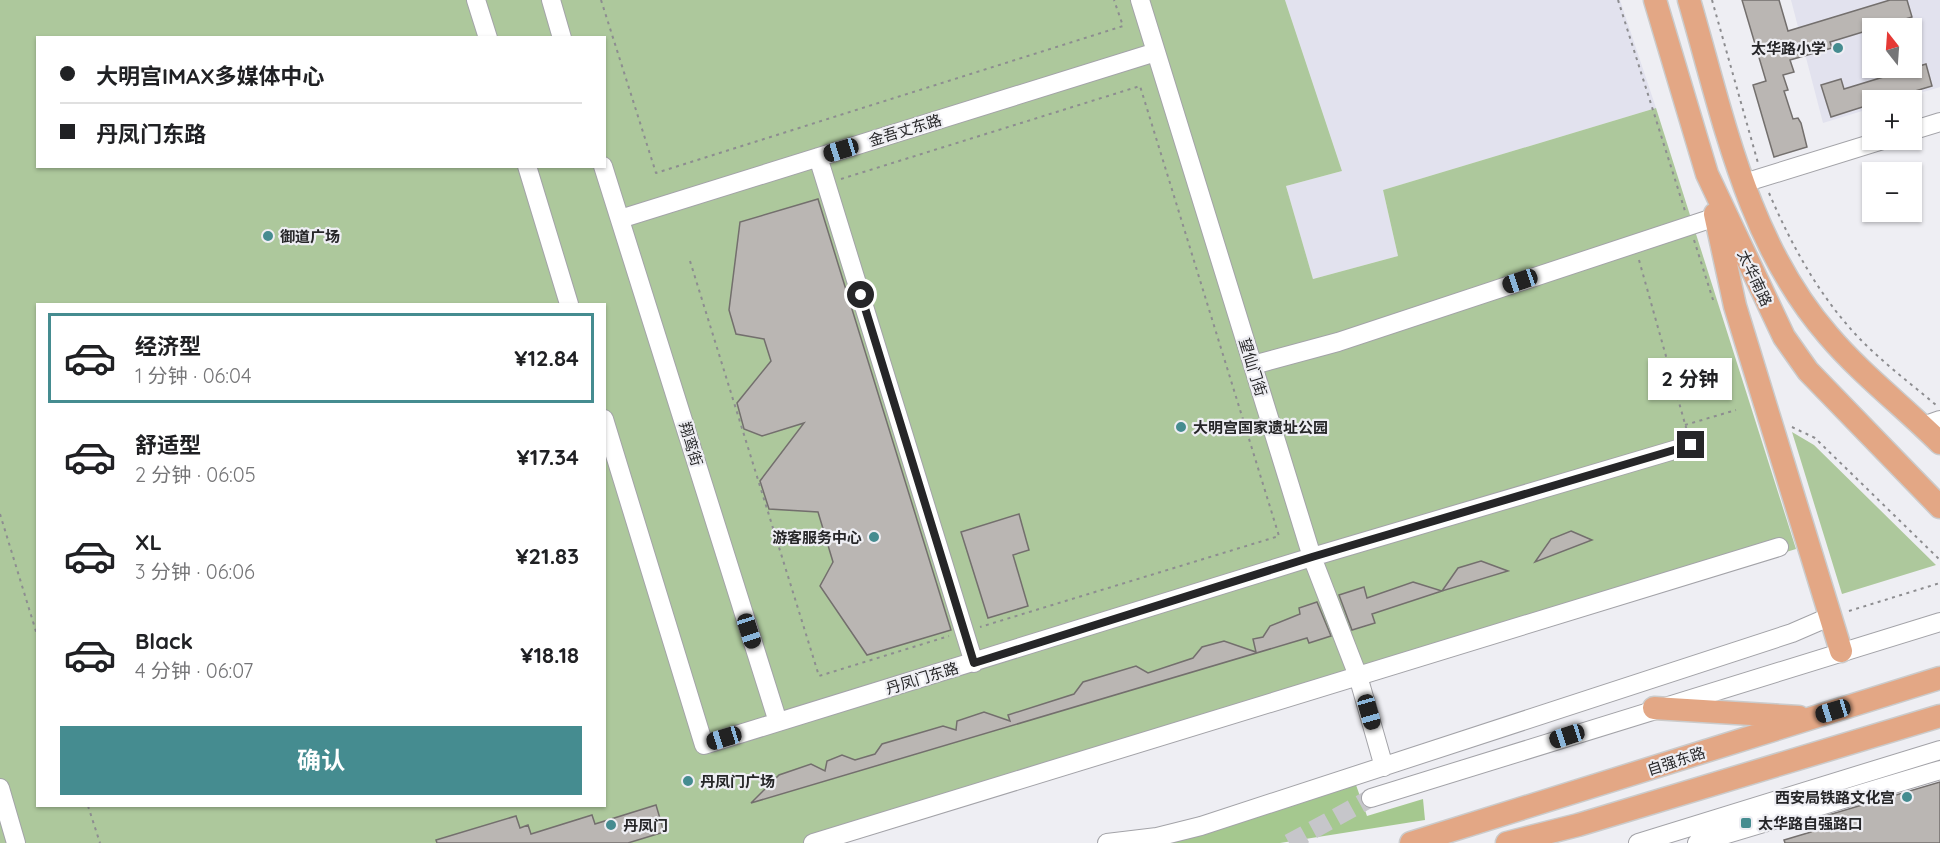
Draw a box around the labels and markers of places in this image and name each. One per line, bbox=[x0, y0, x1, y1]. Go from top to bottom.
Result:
place label: 太华路小学 bbox=[1751, 39, 1826, 58]
marker: 太华路小学 bbox=[1831, 41, 1845, 55]
place label: 御道广场 bbox=[280, 227, 340, 246]
marker: 御道广场 bbox=[261, 229, 275, 243]
place label: 大明宫国家遗址公园 bbox=[1193, 418, 1328, 437]
marker: 大明宫国家遗址公园 bbox=[1174, 420, 1188, 434]
place label: 游客服务中心 bbox=[772, 528, 862, 547]
marker: 游客服务中心 bbox=[867, 530, 881, 544]
place label: 丹凤门广场 bbox=[700, 772, 775, 791]
marker: 丹凤门广场 bbox=[681, 774, 695, 788]
place label: 西安局铁路文化宫 bbox=[1775, 788, 1895, 807]
marker: 西安局铁路文化宫 bbox=[1900, 790, 1914, 804]
place label: 太华路自强路口 bbox=[1758, 814, 1863, 833]
place label: 丹凤门 bbox=[623, 816, 668, 835]
marker: 太华路自强路口 bbox=[1739, 816, 1753, 830]
marker: 丹凤门 bbox=[604, 818, 618, 832]

